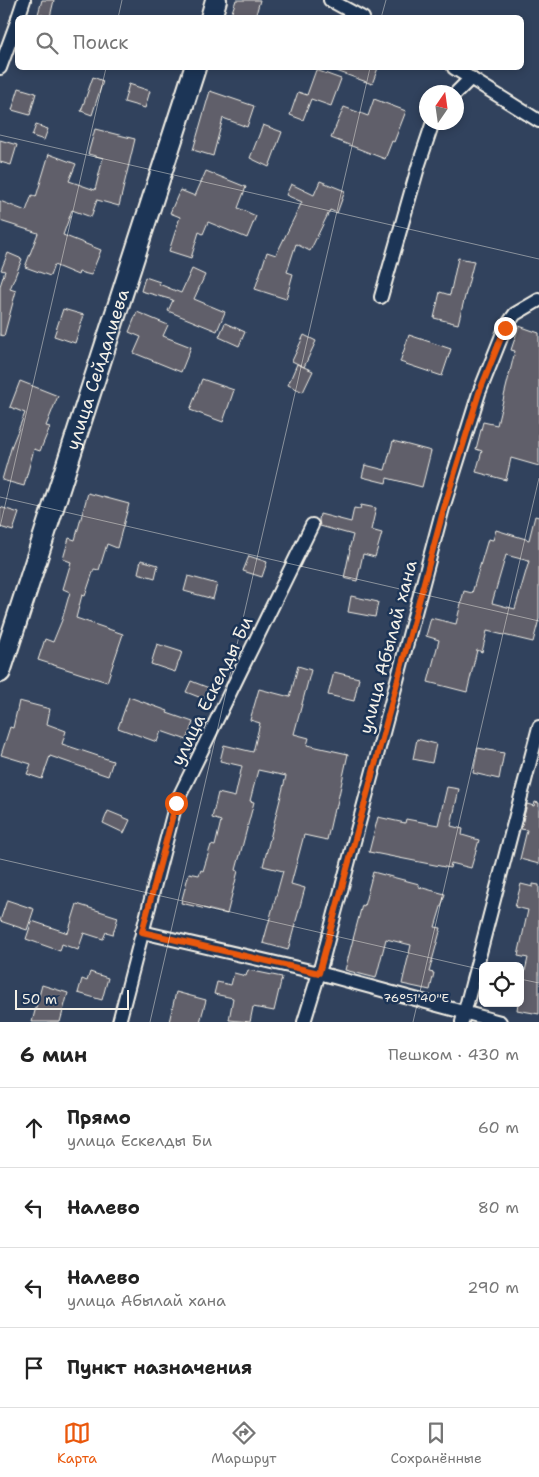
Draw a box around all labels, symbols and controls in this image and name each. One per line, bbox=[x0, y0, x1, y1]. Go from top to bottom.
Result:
search box bbox=[15, 15, 524, 70]
icon: search bbox=[33, 29, 61, 57]
text: Поиск bbox=[73, 30, 128, 55]
north arrow bbox=[419, 85, 464, 130]
street label: улица Сейдалиева bbox=[60, 286, 135, 453]
route end bbox=[494, 317, 517, 340]
street label: улица Абылай хана bbox=[353, 558, 423, 736]
street label: улица Ескелды Би bbox=[165, 612, 259, 770]
route start bbox=[165, 792, 188, 815]
map controls bbox=[479, 962, 524, 1007]
button: locate bbox=[479, 962, 524, 1007]
scale bar bbox=[15, 987, 129, 1010]
text: 50 m bbox=[22, 990, 57, 1008]
text: 76°51'40"E bbox=[383, 990, 449, 1006]
text: 6 мин bbox=[20, 1041, 87, 1069]
text: Пешком · 430 m bbox=[388, 1044, 519, 1065]
text: Прямо bbox=[67, 1105, 131, 1130]
icon: ahead bbox=[20, 1114, 48, 1142]
text: 60 m bbox=[478, 1117, 519, 1138]
text: улица Ескелды Би bbox=[67, 1130, 212, 1151]
icon: left bbox=[20, 1194, 48, 1222]
text: Налево bbox=[67, 1195, 140, 1220]
text: 80 m bbox=[478, 1197, 519, 1218]
text: Налево bbox=[67, 1265, 140, 1290]
icon: left bbox=[20, 1274, 48, 1302]
text: 290 m bbox=[467, 1277, 519, 1298]
text: улица Абылай хана bbox=[67, 1290, 226, 1311]
icon: arrive bbox=[20, 1354, 48, 1382]
text: Пункт назначения bbox=[67, 1355, 252, 1380]
tab: Карта bbox=[57, 1419, 97, 1467]
tab: Маршрут bbox=[211, 1419, 276, 1467]
tab: Сохранённые bbox=[391, 1419, 482, 1467]

